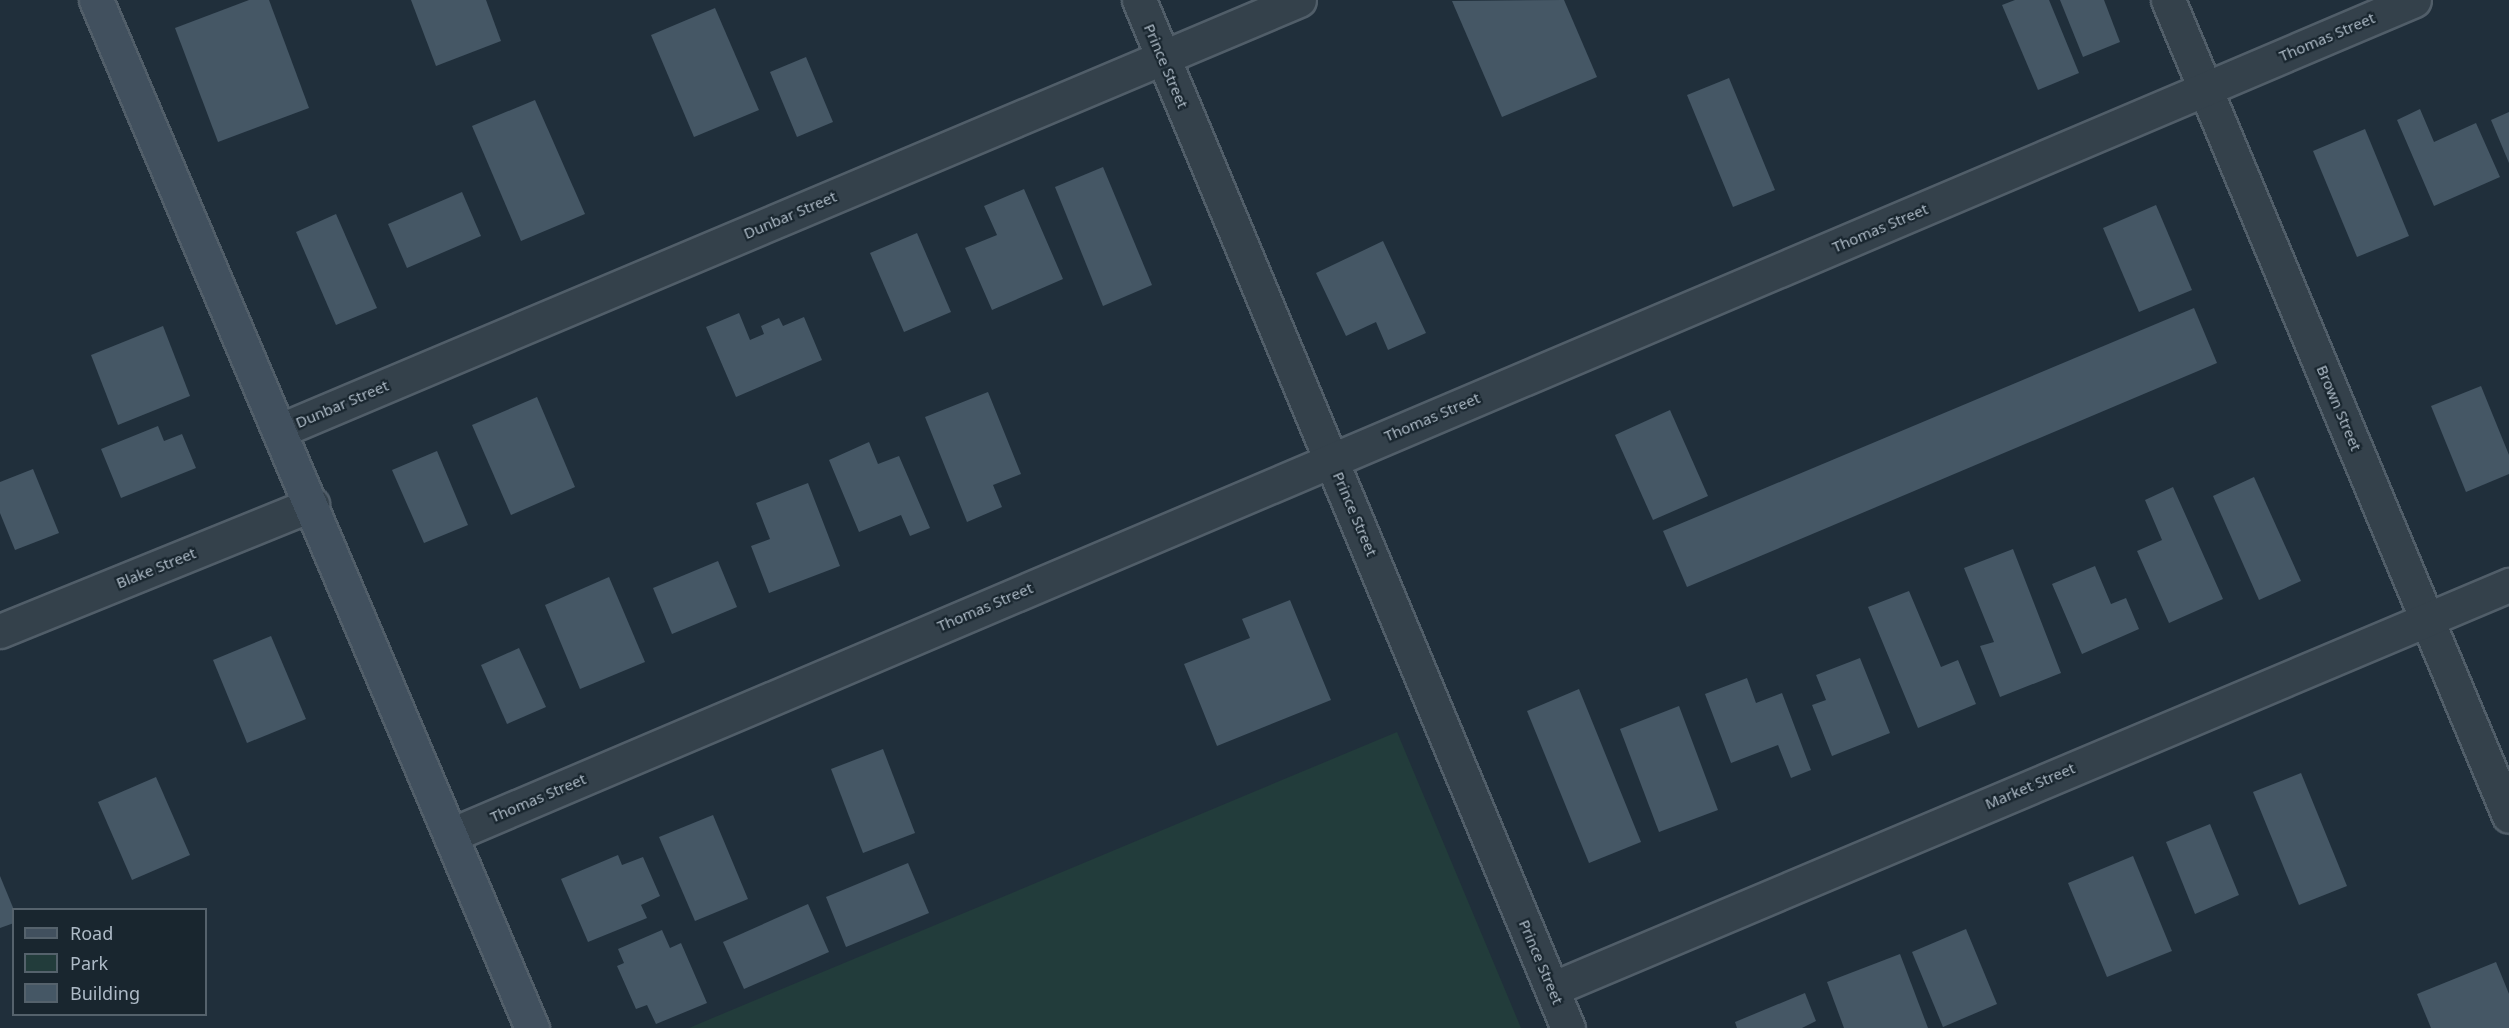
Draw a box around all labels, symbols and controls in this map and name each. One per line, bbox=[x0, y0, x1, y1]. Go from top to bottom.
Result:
street label: Thomas Street bbox=[2276, 9, 2378, 65]
street label: Prince Street bbox=[1140, 21, 1192, 111]
street label: Dunbar Street bbox=[741, 187, 839, 243]
street label: Thomas Street bbox=[1829, 200, 1931, 256]
street label: Brown Street bbox=[2313, 362, 2365, 454]
street label: Dunbar Street bbox=[293, 376, 391, 432]
street label: Thomas Street bbox=[1381, 389, 1483, 445]
street label: Prince Street bbox=[1329, 469, 1381, 559]
street label: Blake Street bbox=[114, 544, 198, 592]
street label: Thomas Street bbox=[934, 579, 1036, 635]
street label: Market Street bbox=[1982, 759, 2078, 813]
street label: Thomas Street bbox=[487, 770, 589, 826]
legend bbox=[12, 908, 207, 1016]
street label: Prince Street bbox=[1515, 917, 1567, 1007]
text: Road bbox=[70, 921, 113, 945]
text: Park bbox=[70, 951, 108, 975]
text: Building bbox=[70, 981, 140, 1005]

